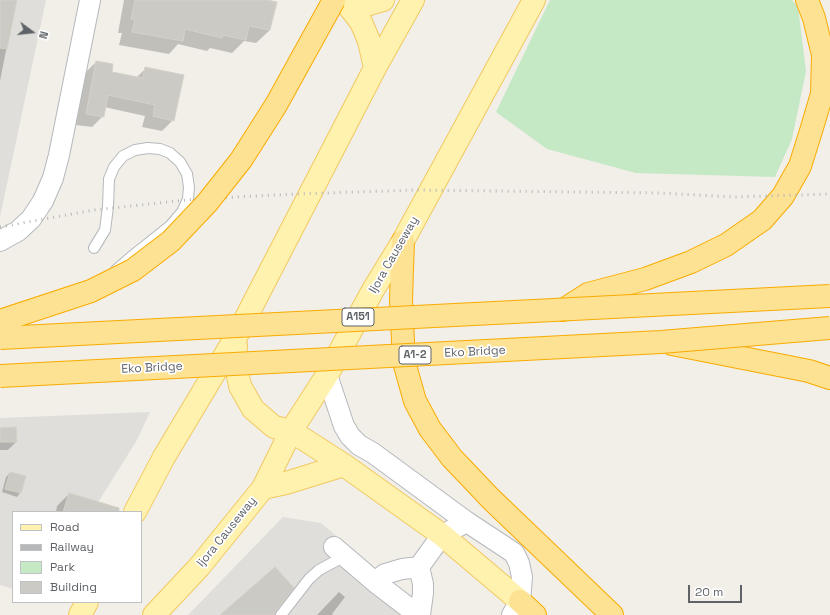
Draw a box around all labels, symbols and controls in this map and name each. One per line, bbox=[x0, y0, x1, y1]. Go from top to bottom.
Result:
north arrow bbox=[12, 12, 52, 52]
text: N bbox=[36, 30, 51, 40]
street label: Ijora Causeway bbox=[366, 214, 422, 296]
road number: A151 bbox=[342, 308, 374, 326]
street label: Eko Bridge bbox=[444, 343, 506, 361]
road number: A1-2 bbox=[399, 346, 431, 364]
street label: Eko Bridge bbox=[121, 359, 183, 377]
street label: Ijora Causeway bbox=[194, 494, 260, 570]
legend bbox=[12, 511, 142, 603]
text: Road bbox=[50, 519, 79, 535]
text: Railway bbox=[50, 539, 94, 555]
text: Park bbox=[50, 559, 75, 575]
scale bar bbox=[690, 577, 744, 603]
text: Building bbox=[50, 579, 97, 595]
text: 20 m bbox=[695, 584, 723, 600]

